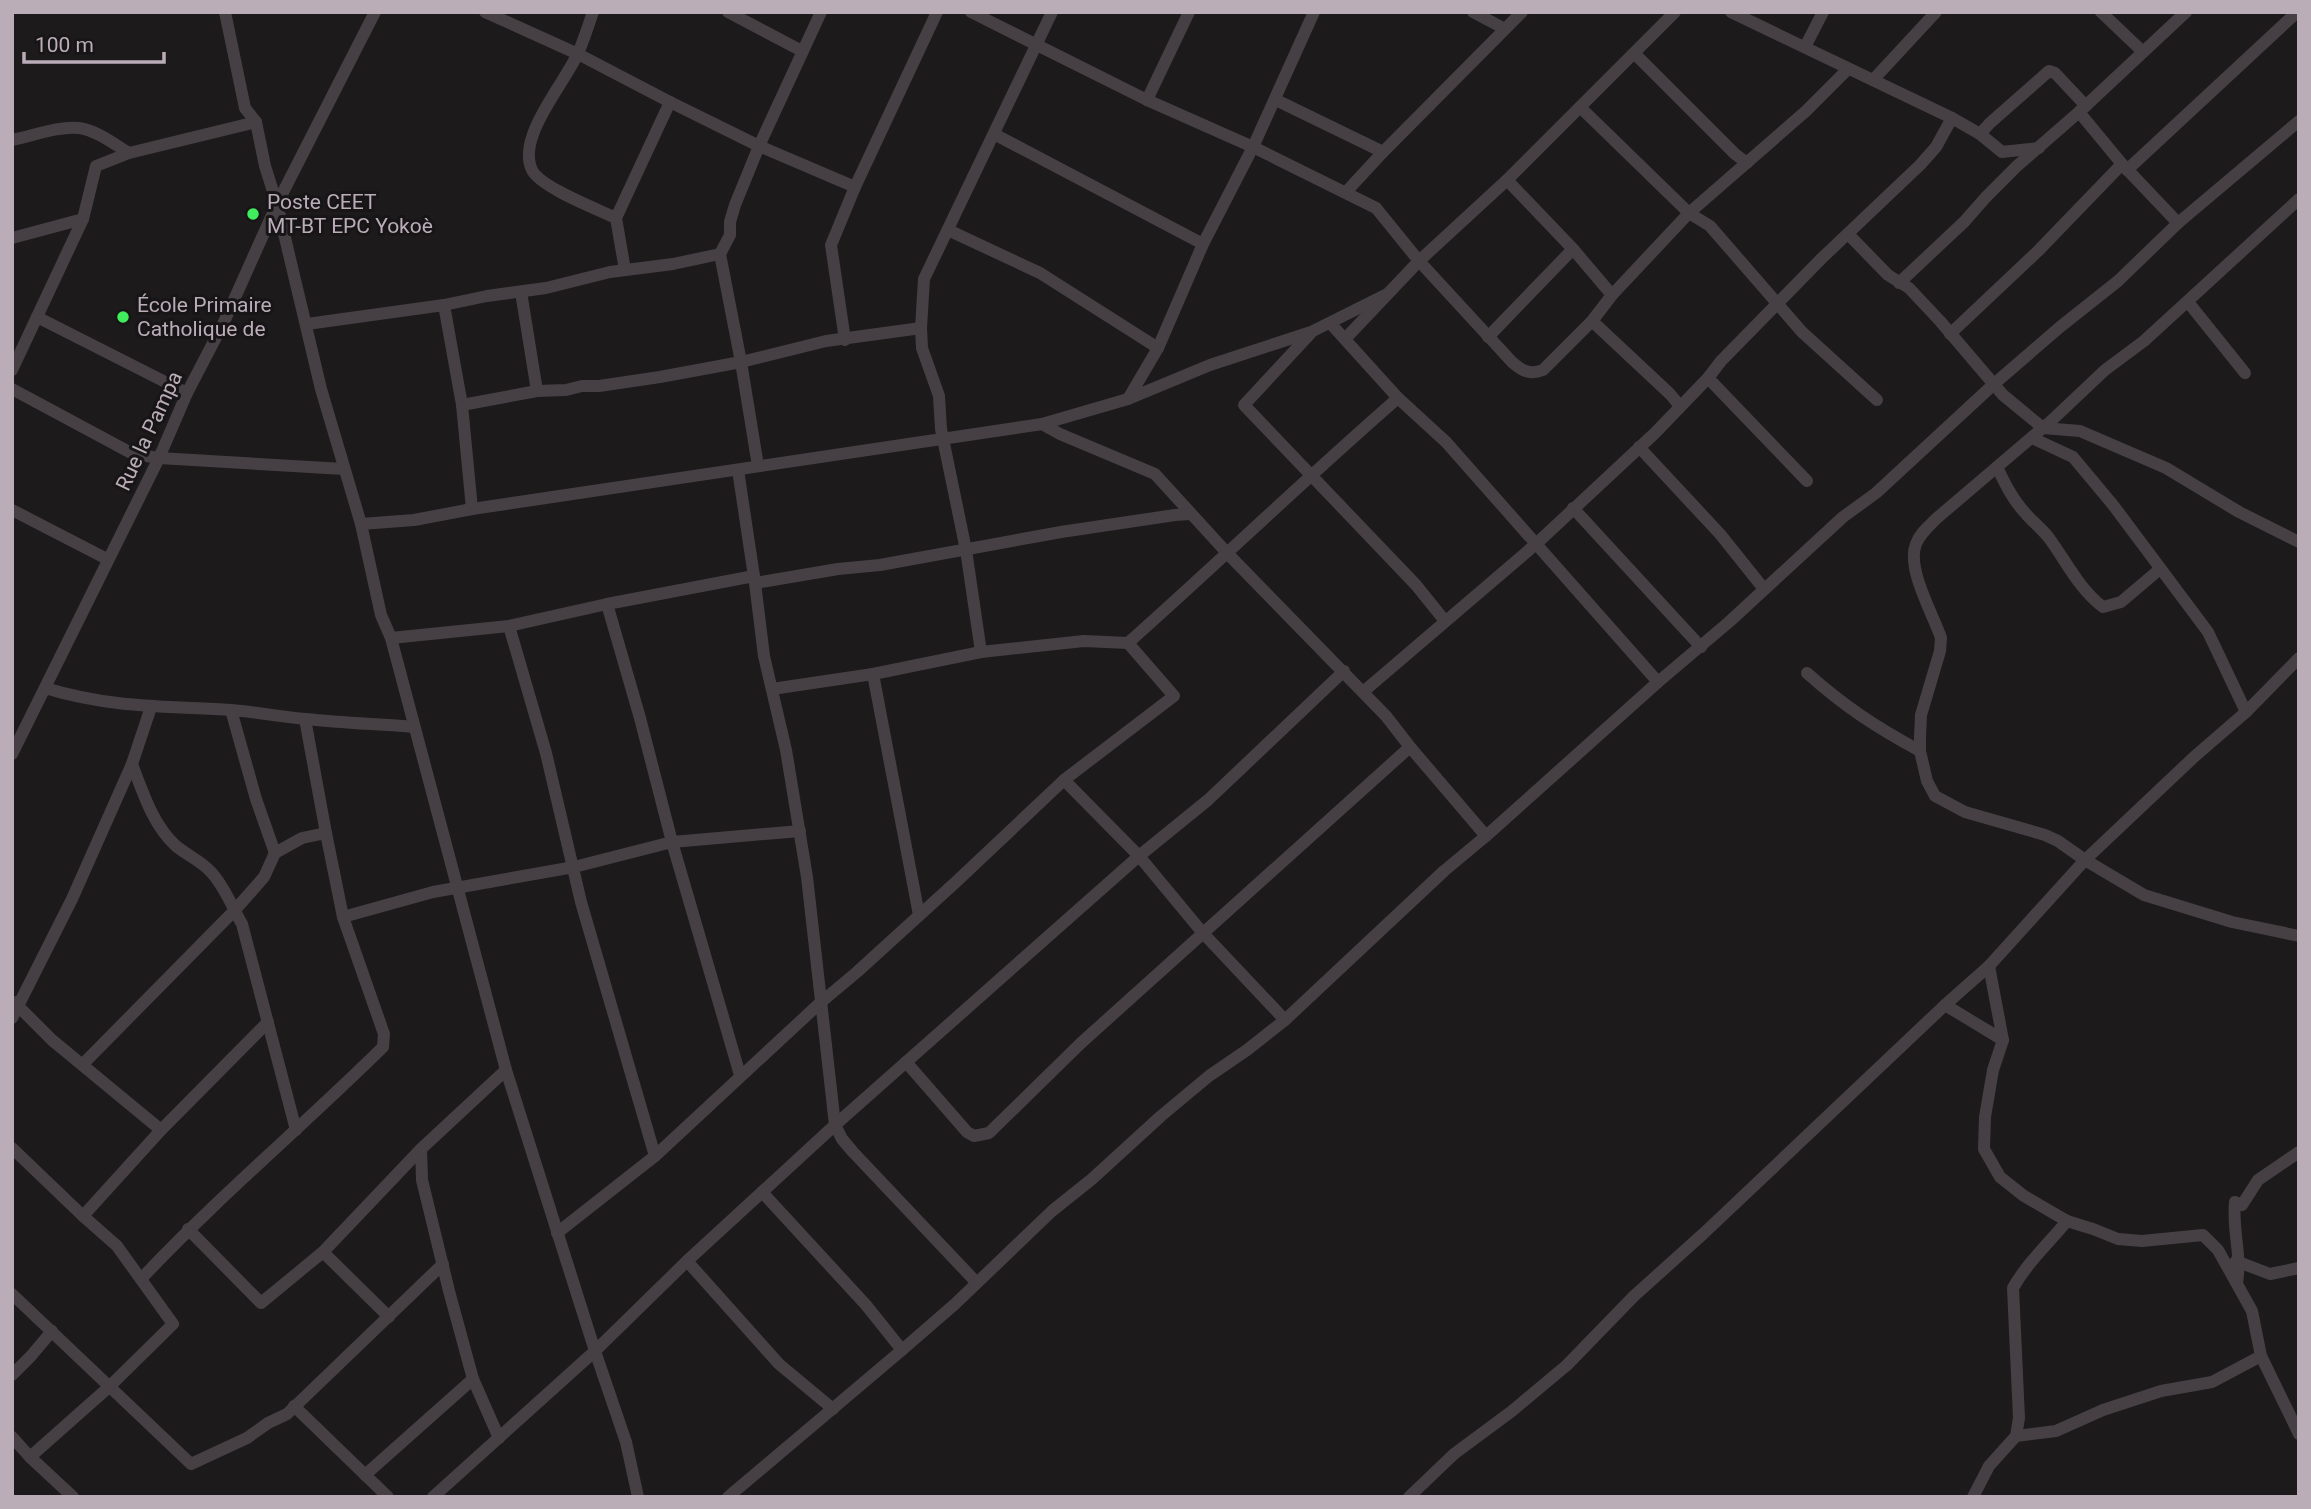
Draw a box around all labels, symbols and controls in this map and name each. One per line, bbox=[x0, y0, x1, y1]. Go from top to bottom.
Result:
scale bar bbox=[24, 21, 164, 65]
text: 100 m bbox=[35, 33, 94, 57]
place label: Poste CEET MT-BT EPC Yokoè bbox=[267, 190, 433, 238]
marker: Poste CEET MT-BT EPC Yokoè bbox=[245, 206, 261, 222]
place label: École Primaire Catholique de bbox=[137, 293, 272, 341]
marker: École Primaire Catholique de bbox=[115, 309, 131, 325]
street label: Rue la Pampa bbox=[111, 368, 187, 494]

